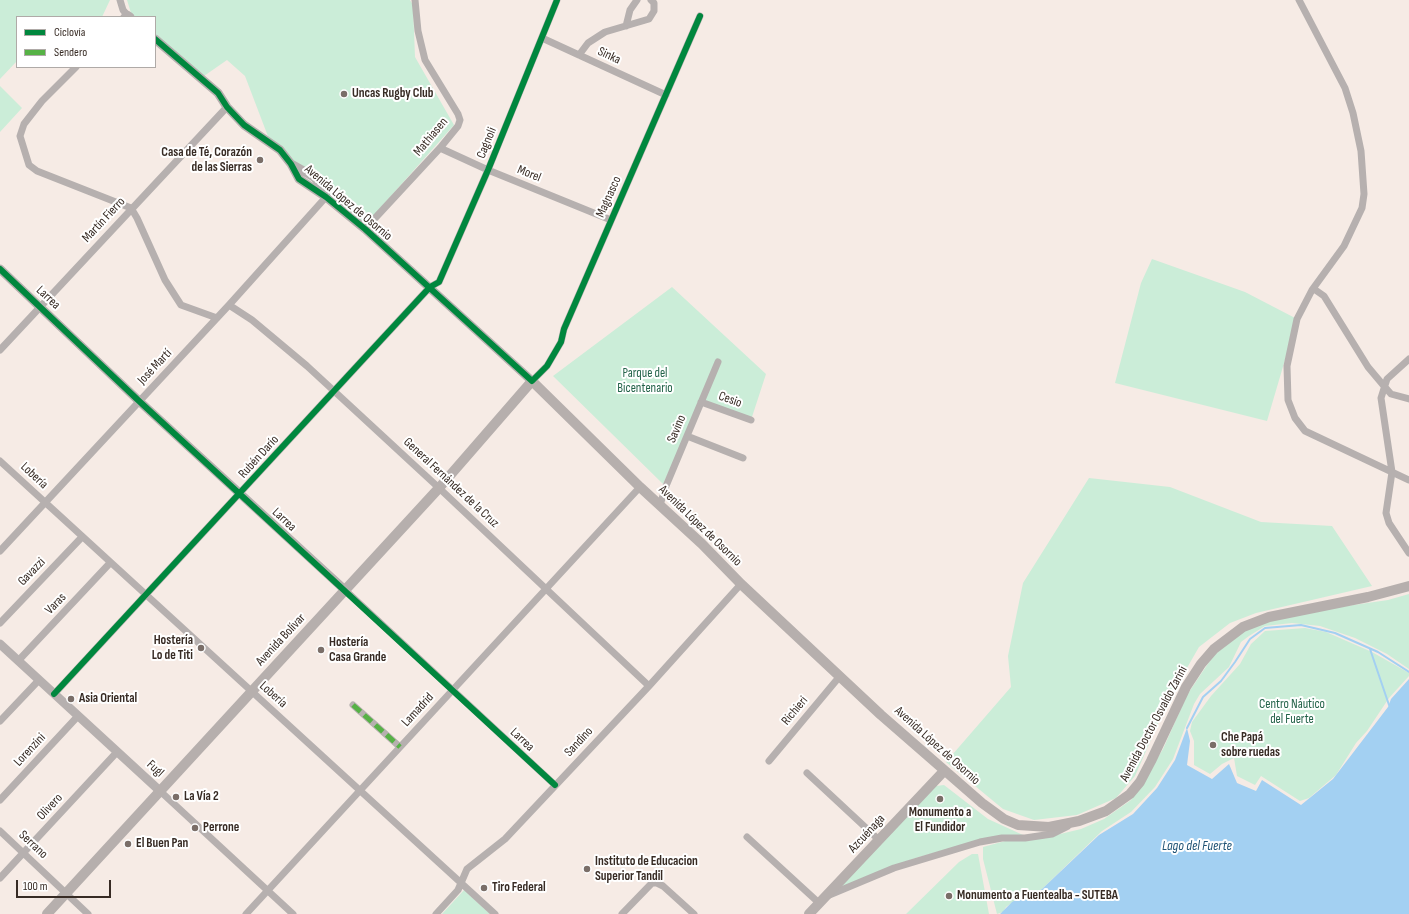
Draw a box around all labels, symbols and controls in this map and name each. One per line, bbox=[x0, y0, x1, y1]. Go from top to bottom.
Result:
legend bbox=[16, 16, 156, 68]
text: Ciclovía bbox=[54, 25, 85, 40]
street label: Sinka bbox=[595, 44, 623, 68]
text: Sendero bbox=[54, 45, 87, 60]
place label: Uncas Rugby Club bbox=[352, 86, 433, 102]
marker: Uncas Rugby Club bbox=[339, 89, 349, 99]
street label: Mathiasen bbox=[411, 115, 451, 159]
street label: Cagnoli bbox=[474, 125, 500, 161]
place label: Casa de Té, Corazón de las Sierras bbox=[161, 145, 252, 176]
marker: Casa de Té, Corazón de las Sierras bbox=[255, 155, 265, 165]
street label: Avenida López de Osornio bbox=[301, 162, 395, 244]
street label: Morel bbox=[515, 162, 543, 186]
street label: Magnasco bbox=[593, 174, 625, 220]
street label: Martín Fierro bbox=[79, 194, 129, 246]
street label: Larrea bbox=[33, 283, 63, 313]
street label: José Martí bbox=[135, 346, 175, 388]
park label: Parque del Bicentenario bbox=[617, 366, 673, 397]
street label: Cesio bbox=[716, 389, 744, 411]
street label: Savino bbox=[664, 413, 690, 445]
street label: Rubén Darío bbox=[236, 432, 282, 482]
street label: General Fernández de la Cruz bbox=[400, 435, 502, 531]
street label: Lobería bbox=[17, 459, 51, 493]
street label: Avenida López de Osornio bbox=[655, 482, 745, 570]
street label: Larrea bbox=[269, 505, 299, 535]
street label: Gavazzi bbox=[15, 555, 49, 589]
street label: Varas bbox=[42, 590, 70, 618]
street label: Avenida Bolívar bbox=[253, 611, 309, 669]
place label: Hostería Lo de Titi bbox=[152, 633, 193, 664]
place label: Hostería Casa Grande bbox=[329, 635, 386, 666]
marker: Hostería Lo de Titi bbox=[196, 643, 206, 653]
marker: Hostería Casa Grande bbox=[316, 645, 326, 655]
street label: Avenida Doctor Osvaldo Zarini bbox=[1117, 664, 1191, 784]
street label: Lobería bbox=[256, 679, 290, 711]
street label: Lamadrid bbox=[399, 690, 437, 730]
place label: Asia Oriental bbox=[79, 691, 137, 707]
street label: Richieri bbox=[778, 693, 812, 729]
marker: Asia Oriental bbox=[66, 694, 76, 704]
park label: Centro Náutico del Fuerte bbox=[1259, 697, 1325, 728]
street label: Avenida López de Osornio bbox=[891, 703, 983, 789]
street label: Sandino bbox=[561, 724, 597, 760]
street label: Larrea bbox=[507, 725, 537, 755]
street label: Lorenzini bbox=[11, 730, 49, 770]
place label: Che Papá sobre ruedas bbox=[1221, 730, 1280, 761]
marker: Che Papá sobre ruedas bbox=[1208, 740, 1218, 750]
street label: Fugl bbox=[143, 757, 167, 781]
place label: La Vía 2 bbox=[184, 789, 219, 805]
street label: Olivero bbox=[34, 790, 66, 824]
marker: La Vía 2 bbox=[171, 792, 181, 802]
marker: Monumento a El Fundidor bbox=[935, 794, 945, 804]
place label: Monumento a El Fundidor bbox=[909, 805, 971, 836]
street label: Azcuénaga bbox=[845, 812, 889, 856]
place label: Perrone bbox=[203, 820, 239, 836]
marker: Perrone bbox=[190, 823, 200, 833]
street label: Serrano bbox=[15, 828, 51, 862]
place label: El Buen Pan bbox=[136, 836, 188, 852]
water label: Lago del Fuerte bbox=[1162, 838, 1232, 854]
marker: El Buen Pan bbox=[123, 839, 133, 849]
place label: Instituto de Educacion Superior Tandil bbox=[595, 854, 698, 885]
marker: Instituto de Educacion Superior Tandil bbox=[582, 864, 592, 874]
scale bar bbox=[18, 872, 113, 898]
text: 100 m bbox=[23, 879, 48, 894]
place label: Tiro Federal bbox=[492, 880, 546, 896]
marker: Tiro Federal bbox=[479, 883, 489, 893]
place label: Monumento a Fuentealba - SUTEBA bbox=[957, 888, 1118, 904]
marker: Monumento a Fuentealba - SUTEBA bbox=[944, 891, 954, 901]

